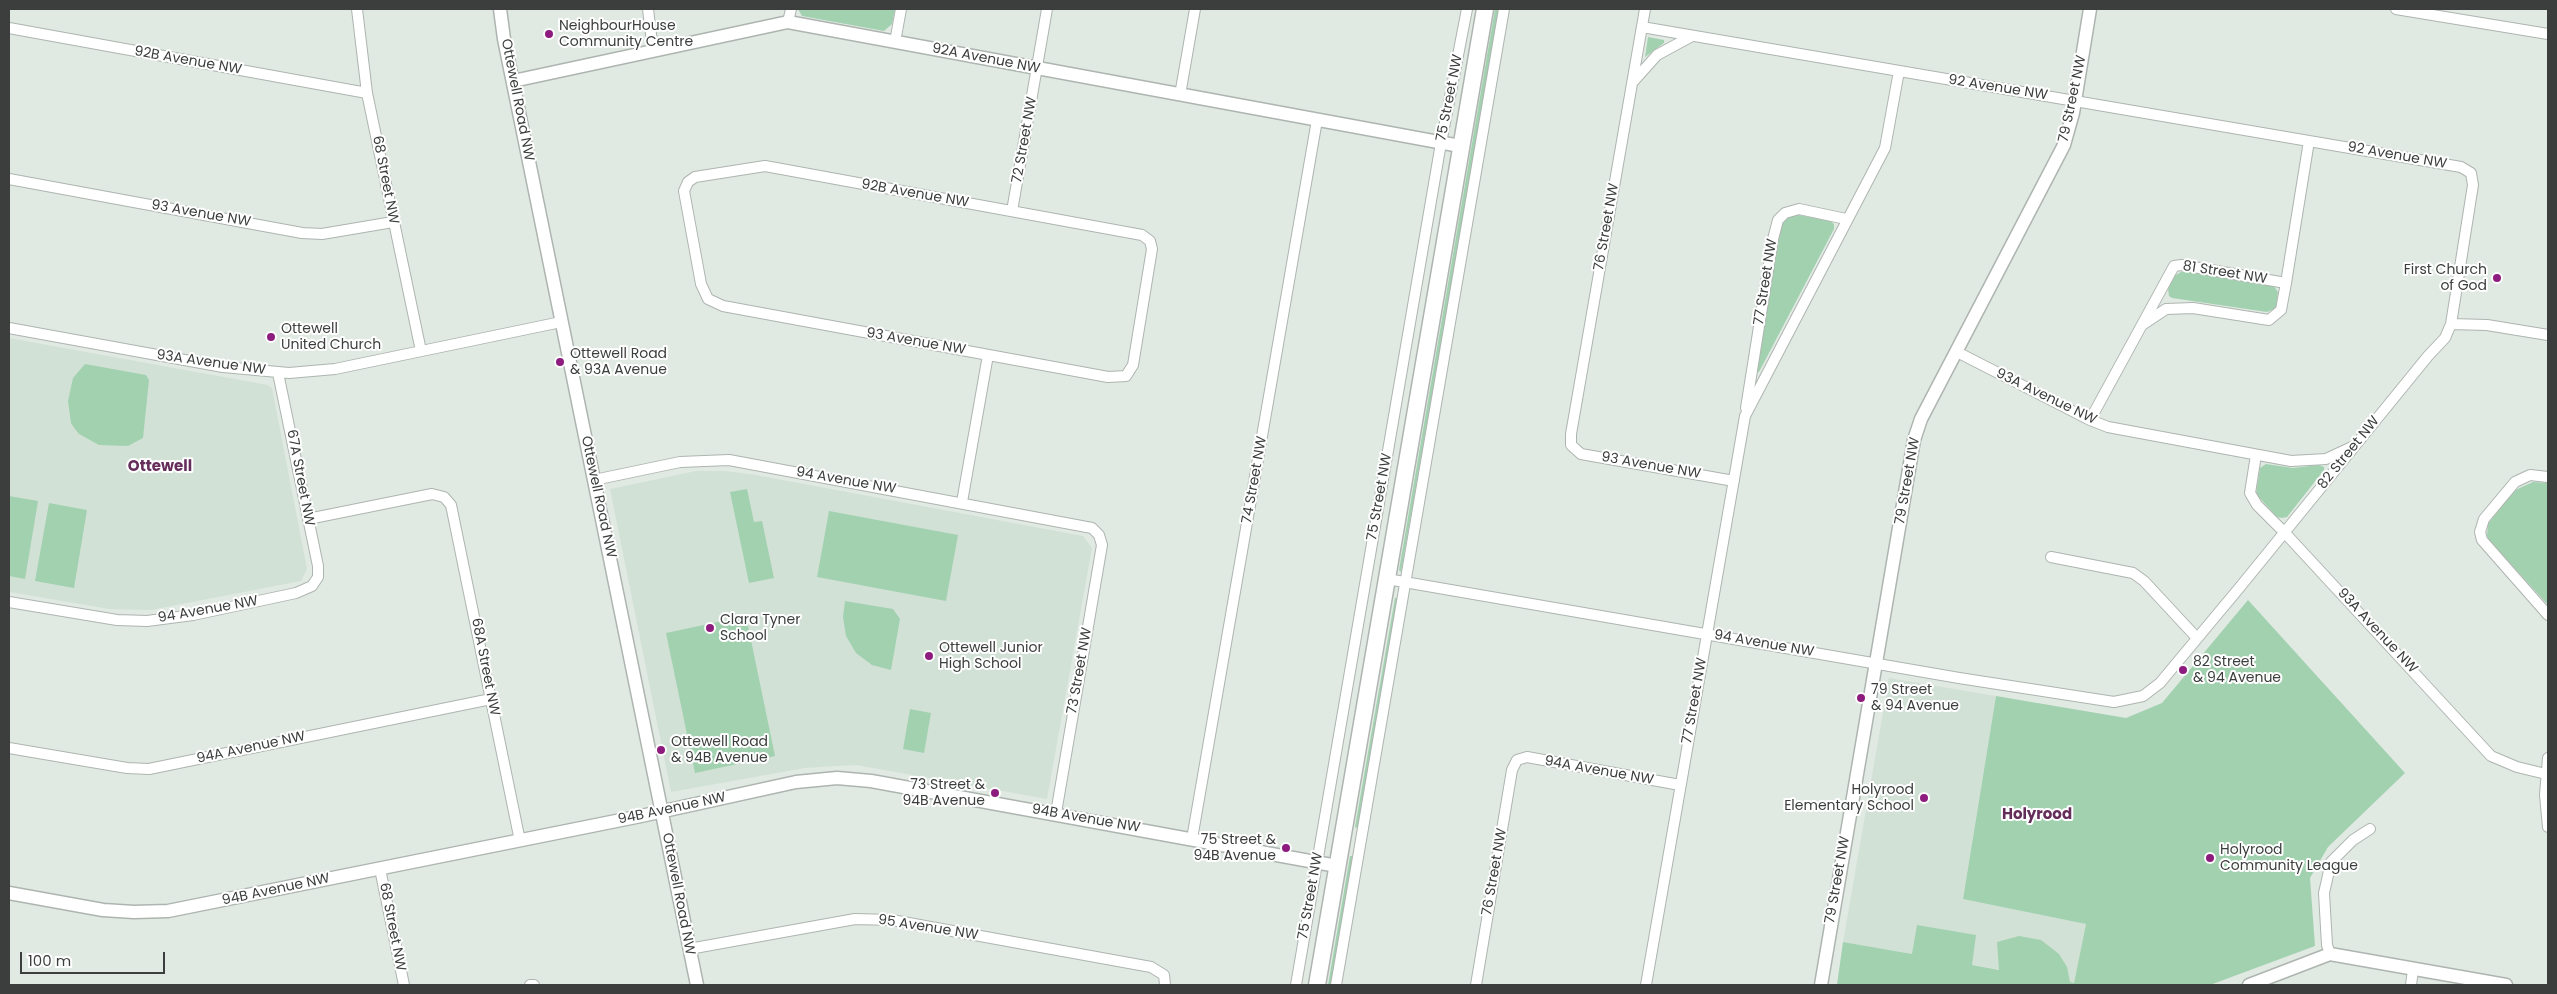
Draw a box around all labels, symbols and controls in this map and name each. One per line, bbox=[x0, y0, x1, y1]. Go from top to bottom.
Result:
place label: NeighbourHouse Community Centre bbox=[559, 18, 693, 50]
marker: NeighbourHouse Community Centre bbox=[543, 28, 555, 40]
street label: Ottewell Road NW bbox=[497, 37, 537, 163]
street label: 92A Avenue NW bbox=[930, 40, 1042, 78]
street label: 92B Avenue NW bbox=[133, 43, 243, 79]
street label: 75 Street NW bbox=[1433, 53, 1467, 143]
street label: 79 Street NW bbox=[2056, 54, 2090, 144]
street label: 92 Avenue NW bbox=[1947, 72, 2049, 104]
street label: 72 Street NW bbox=[1009, 95, 1041, 185]
street label: 68 Street NW bbox=[368, 134, 402, 226]
street label: 92 Avenue NW bbox=[2346, 139, 2448, 173]
street label: 92B Avenue NW bbox=[860, 176, 970, 212]
street label: 76 Street NW bbox=[1591, 182, 1623, 272]
street label: 93 Avenue NW bbox=[150, 197, 252, 231]
street label: 77 Street NW bbox=[1751, 238, 1781, 326]
street label: 81 Street NW bbox=[2182, 258, 2268, 288]
place label: First Church of God bbox=[2404, 262, 2487, 294]
marker: First Church of God bbox=[2491, 272, 2503, 284]
place label: Ottewell United Church bbox=[281, 321, 381, 354]
street label: 93 Avenue NW bbox=[865, 325, 967, 359]
marker: Ottewell United Church bbox=[265, 331, 277, 343]
place label: Ottewell Road & 93A Avenue bbox=[570, 346, 667, 378]
street label: 93A Avenue NW bbox=[155, 347, 267, 379]
marker: Ottewell Road & 93A Avenue bbox=[554, 356, 566, 368]
street label: 93A Avenue NW bbox=[1993, 365, 2099, 429]
street label: 82 Street NW bbox=[2315, 413, 2383, 493]
street label: 67A Street NW bbox=[282, 428, 318, 528]
street label: Ottewell Road NW bbox=[577, 434, 619, 560]
street label: 74 Street NW bbox=[1239, 435, 1271, 525]
street label: 79 Street NW bbox=[1892, 436, 1924, 526]
street label: 93 Avenue NW bbox=[1600, 449, 1702, 483]
street label: 75 Street NW bbox=[1364, 452, 1396, 542]
district label: Ottewell bbox=[128, 458, 192, 476]
street label: 94 Avenue NW bbox=[795, 464, 897, 498]
street label: 93A Avenue NW bbox=[2333, 585, 2421, 677]
street label: 94 Avenue NW bbox=[157, 593, 259, 627]
place label: Clara Tyner School bbox=[720, 612, 800, 644]
street label: 68A Street NW bbox=[467, 617, 503, 717]
marker: Clara Tyner School bbox=[704, 622, 716, 634]
street label: 73 Street NW bbox=[1064, 626, 1096, 716]
street label: 94 Avenue NW bbox=[1713, 627, 1815, 661]
place label: Ottewell Junior High School bbox=[939, 640, 1043, 672]
marker: Ottewell Junior High School bbox=[923, 650, 935, 662]
place label: 82 Street & 94 Avenue bbox=[2193, 654, 2281, 686]
street label: 77 Street NW bbox=[1679, 657, 1711, 745]
marker: 82 Street & 94 Avenue bbox=[2177, 664, 2189, 676]
place label: 79 Street & 94 Avenue bbox=[1871, 682, 1959, 714]
marker: 79 Street & 94 Avenue bbox=[1855, 692, 1867, 704]
street label: 94A Avenue NW bbox=[195, 728, 307, 768]
place label: Ottewell Road & 94B Avenue bbox=[671, 734, 768, 766]
marker: Ottewell Road & 94B Avenue bbox=[655, 744, 667, 756]
street label: 94A Avenue NW bbox=[1543, 753, 1655, 789]
place label: 73 Street & 94B Avenue bbox=[902, 777, 985, 810]
place label: Holyrood Elementary School bbox=[1784, 782, 1914, 814]
marker: 73 Street & 94B Avenue bbox=[989, 787, 1001, 799]
street label: 94B Avenue NW bbox=[617, 789, 727, 829]
marker: Holyrood Elementary School bbox=[1918, 792, 1930, 804]
street label: 94B Avenue NW bbox=[1030, 801, 1142, 837]
district label: Holyrood bbox=[2002, 806, 2072, 824]
street label: 76 Street NW bbox=[1479, 827, 1511, 917]
street label: Ottewell Road NW bbox=[658, 831, 698, 957]
place label: 75 Street & 94B Avenue bbox=[1193, 832, 1276, 864]
street label: 79 Street NW bbox=[1822, 835, 1854, 925]
marker: 75 Street & 94B Avenue bbox=[1280, 842, 1292, 854]
place label: Holyrood Community League bbox=[2220, 842, 2358, 874]
street label: 75 Street NW bbox=[1295, 851, 1327, 941]
marker: Holyrood Community League bbox=[2204, 852, 2216, 864]
street label: 94B Avenue NW bbox=[221, 870, 331, 910]
street label: 68 Street NW bbox=[375, 881, 409, 973]
street label: 95 Avenue NW bbox=[877, 912, 979, 944]
scale bar bbox=[22, 942, 168, 974]
text: 100 m bbox=[28, 950, 71, 971]

